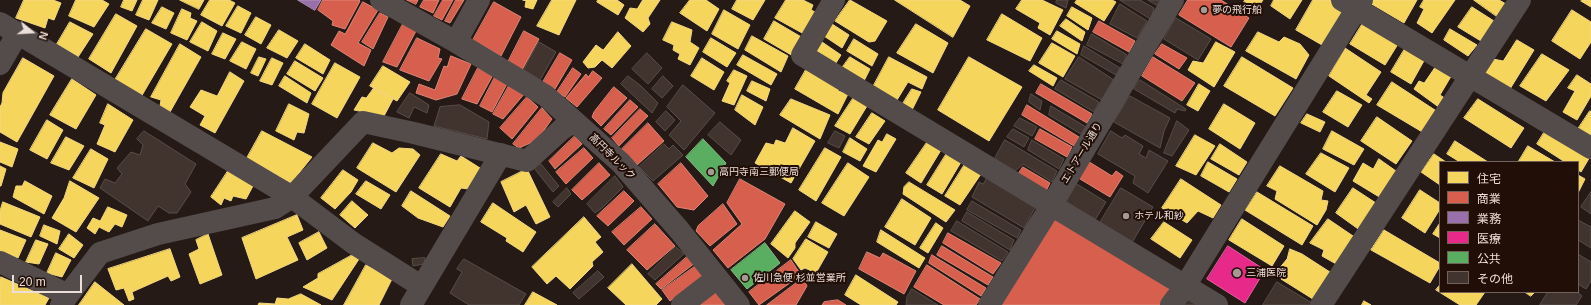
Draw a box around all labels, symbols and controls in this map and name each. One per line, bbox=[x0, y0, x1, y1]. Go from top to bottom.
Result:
place label: 夢の飛行船 bbox=[1212, 4, 1262, 16]
marker: 夢の飛行船 bbox=[1199, 5, 1209, 15]
north arrow bbox=[12, 12, 52, 52]
text: N bbox=[36, 30, 50, 41]
street label: エトアール通り bbox=[1059, 120, 1105, 186]
street label: 高円寺ルック bbox=[587, 132, 637, 182]
legend bbox=[1439, 161, 1579, 293]
place label: 高円寺南三郵便局 bbox=[719, 166, 799, 178]
marker: 高円寺南三郵便局 bbox=[706, 167, 716, 177]
text: 住宅 bbox=[1477, 172, 1501, 186]
text: 商業 bbox=[1477, 192, 1501, 206]
place label: ホテル和紗 bbox=[1134, 210, 1184, 222]
marker: ホテル和紗 bbox=[1121, 211, 1131, 221]
text: 業務 bbox=[1477, 212, 1501, 226]
text: 医療 bbox=[1477, 232, 1501, 246]
text: 公共 bbox=[1477, 252, 1501, 266]
scale bar bbox=[14, 267, 84, 293]
marker: 三浦医院 bbox=[1231, 267, 1243, 279]
place label: 三浦医院 bbox=[1246, 267, 1286, 279]
place label: 佐川急便 杉並営業所 bbox=[753, 272, 846, 284]
text: その他 bbox=[1477, 272, 1513, 286]
marker: 佐川急便 杉並営業所 bbox=[740, 273, 750, 283]
text: 20 m bbox=[19, 275, 46, 289]

